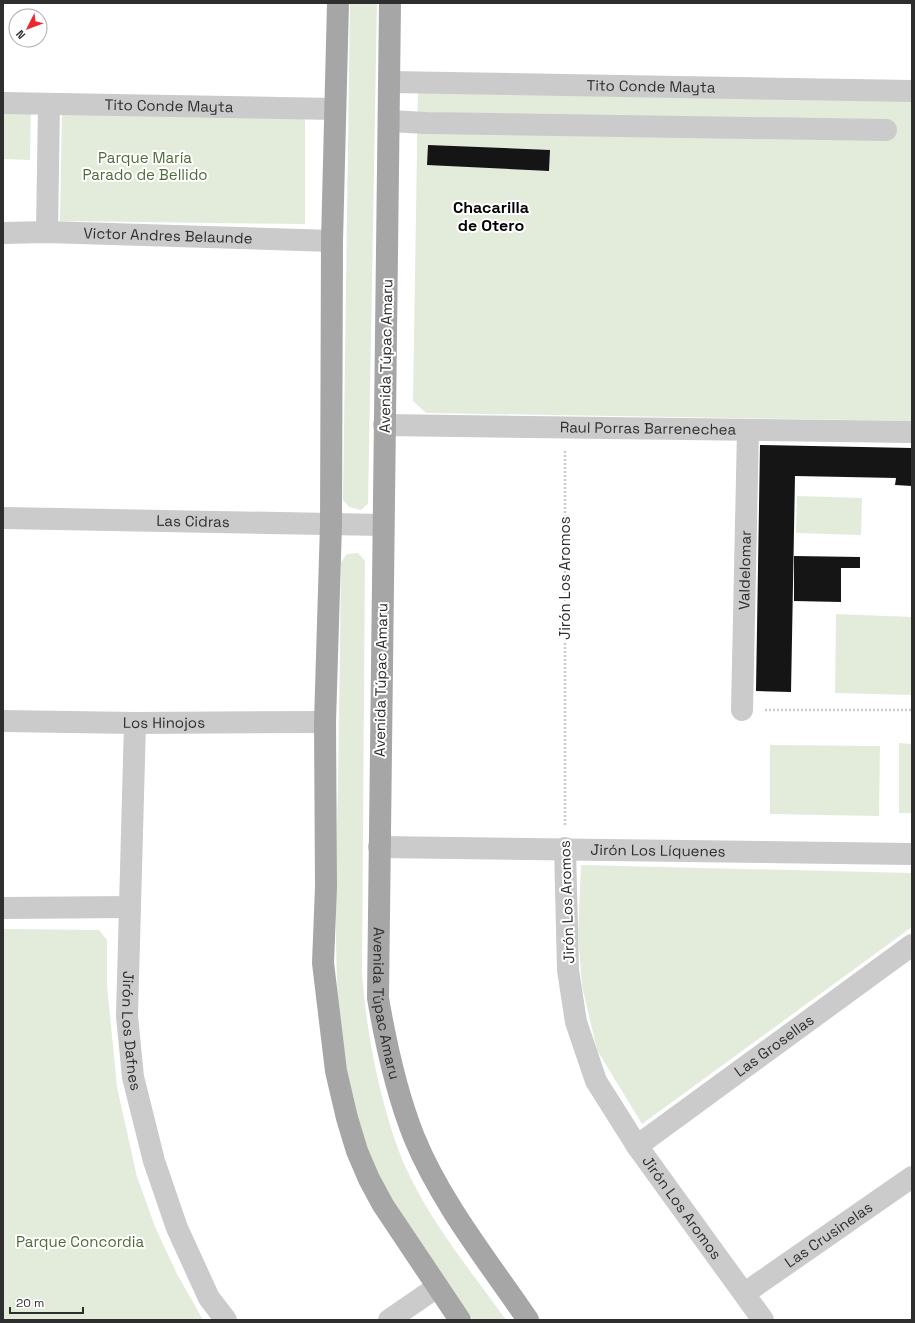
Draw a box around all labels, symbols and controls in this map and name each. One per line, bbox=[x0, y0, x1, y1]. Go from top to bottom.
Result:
north arrow bbox=[8, 8, 48, 48]
text: N bbox=[13, 27, 28, 42]
street label: Tito Conde Mayta bbox=[586, 75, 716, 97]
street label: Tito Conde Mayta bbox=[104, 95, 234, 116]
park label: Parque María Parado de Bellido bbox=[82, 148, 208, 184]
district label: Chacarilla de Otero bbox=[453, 197, 529, 236]
street label: Victor Andres Belaunde bbox=[83, 223, 253, 247]
street label: Avenida Túpac Amaru bbox=[375, 279, 396, 433]
street label: Raul Porras Barrenechea bbox=[560, 417, 737, 439]
street label: Las Cidras bbox=[156, 511, 230, 531]
street label: Jirón Los Aromos bbox=[555, 516, 574, 640]
street label: Valdelomar bbox=[734, 530, 755, 610]
street label: Avenida Túpac Amaru bbox=[370, 603, 391, 757]
street label: Los Hinojos bbox=[123, 713, 205, 732]
street label: Jirón Los Aromos bbox=[555, 840, 578, 964]
street label: Jirón Los Líquenes bbox=[590, 840, 726, 861]
street label: Avenida Túpac Amaru bbox=[369, 927, 405, 1081]
street label: Jirón Los Dafnes bbox=[118, 971, 146, 1093]
street label: Las Grosellas bbox=[730, 1010, 817, 1081]
street label: Jirón Los Aromos bbox=[638, 1152, 726, 1263]
street label: Las Crusinelas bbox=[781, 1197, 876, 1272]
park label: Parque Concordia bbox=[16, 1232, 144, 1251]
scale bar bbox=[10, 1289, 83, 1315]
text: 20 m bbox=[16, 1295, 44, 1311]

